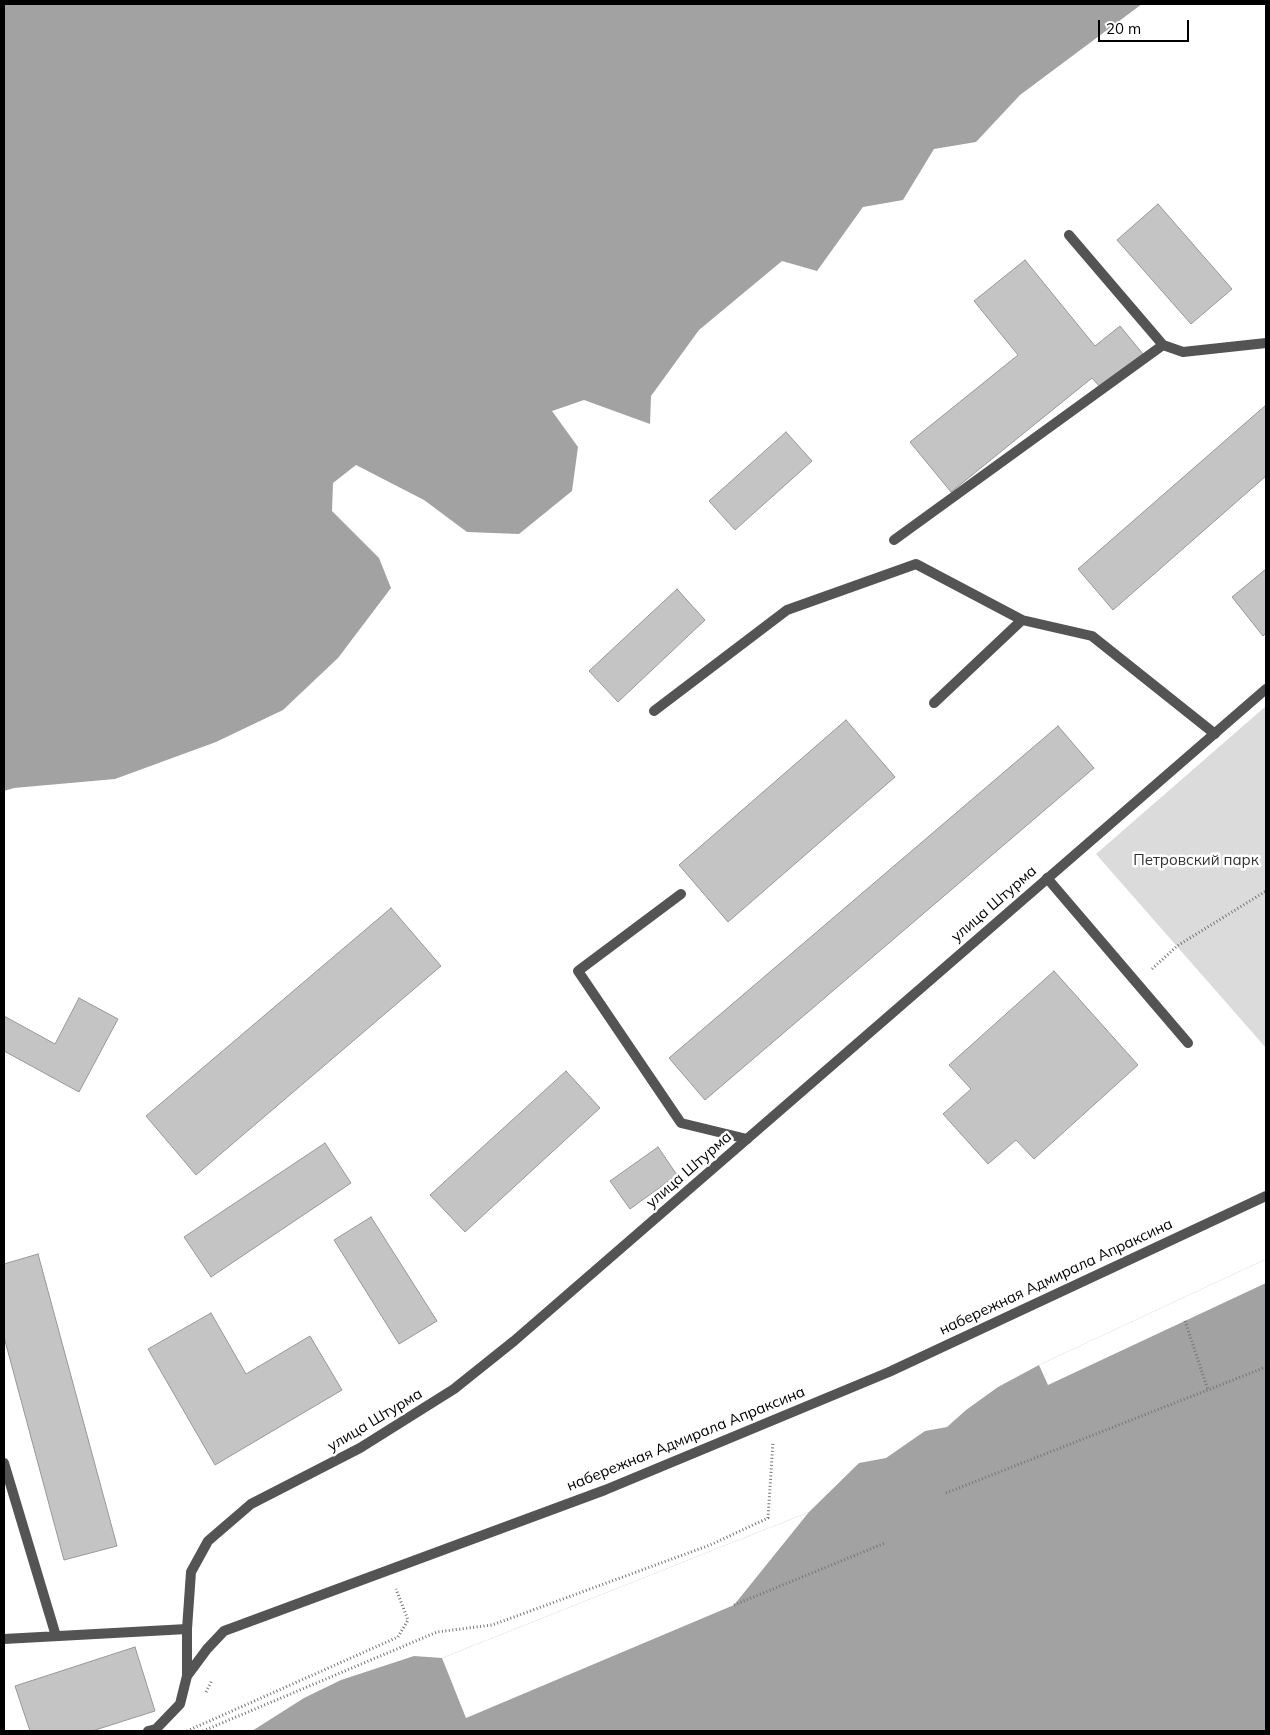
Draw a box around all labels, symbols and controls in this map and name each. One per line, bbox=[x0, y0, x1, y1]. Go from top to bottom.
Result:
scale bar bbox=[1100, 10, 1191, 42]
text: 20 m bbox=[1106, 19, 1141, 38]
park label: Петровский парк bbox=[1133, 851, 1259, 869]
street label: улица Штурма bbox=[948, 862, 1040, 946]
street label: улица Штурма bbox=[643, 1128, 735, 1212]
street label: набережная Адмирала Апраксина bbox=[937, 1215, 1175, 1339]
street label: набережная Адмирала Апраксина bbox=[564, 1383, 808, 1495]
street label: улица Штурма bbox=[324, 1385, 426, 1455]

